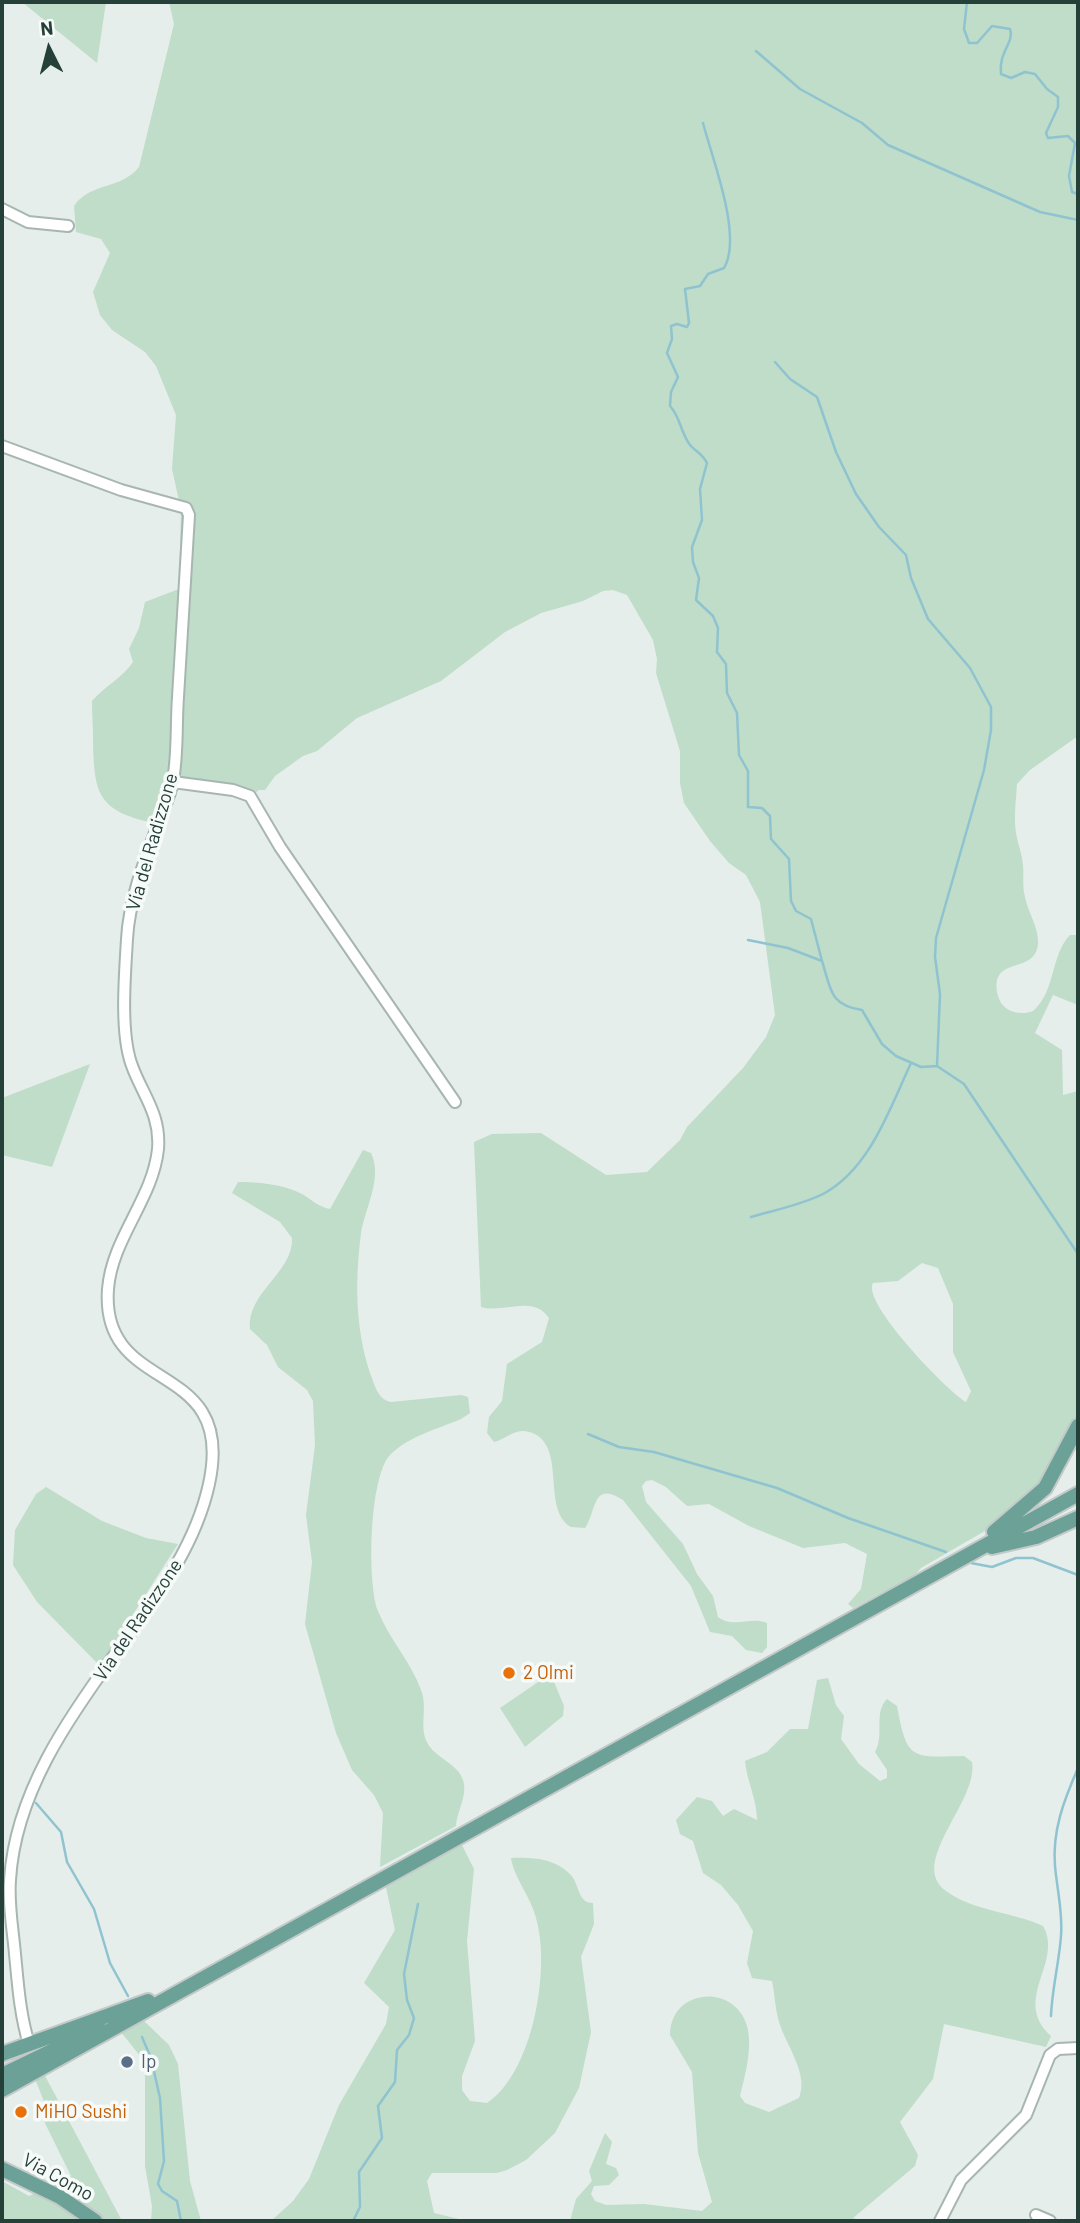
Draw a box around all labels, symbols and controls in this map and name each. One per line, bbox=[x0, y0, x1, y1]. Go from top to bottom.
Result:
north arrow bbox=[14, 14, 84, 84]
text: N bbox=[39, 16, 54, 40]
street label: Via del Radizzone bbox=[121, 770, 183, 914]
street label: Via del Radizzone bbox=[89, 1555, 187, 1685]
place label: 2 Olmi bbox=[523, 1662, 574, 1684]
marker: 2 Olmi bbox=[501, 1665, 517, 1681]
place label: Ip bbox=[141, 2051, 156, 2073]
marker: Ip bbox=[119, 2054, 135, 2070]
place label: MiHO Sushi bbox=[35, 2101, 127, 2123]
marker: MiHO Sushi bbox=[13, 2104, 29, 2120]
street label: Via Como bbox=[19, 2148, 97, 2206]

